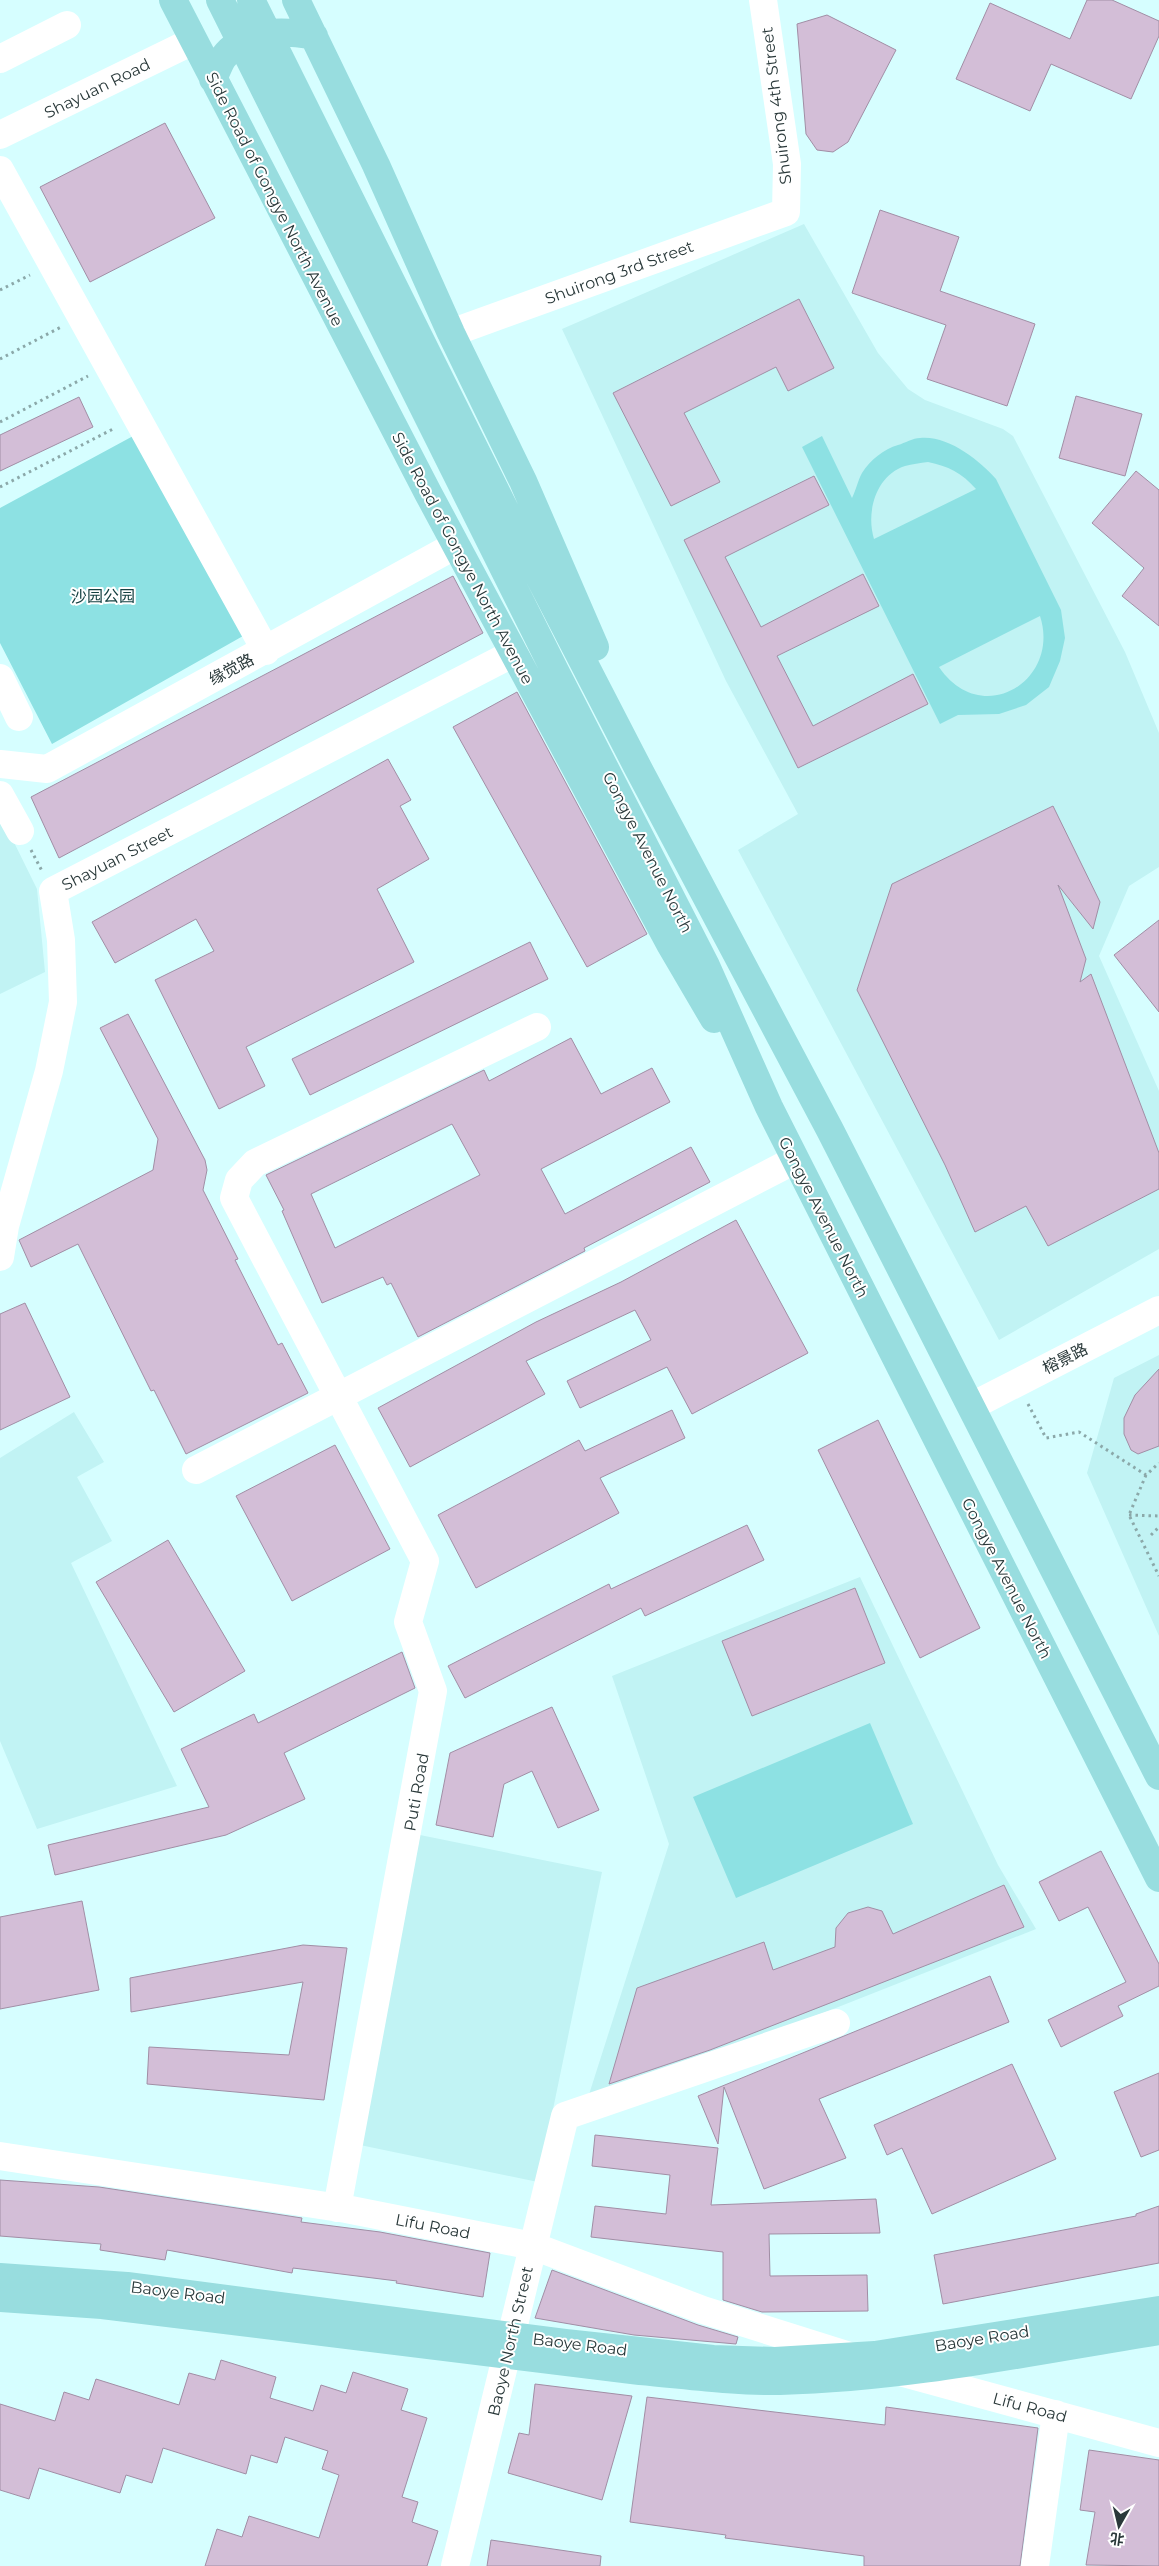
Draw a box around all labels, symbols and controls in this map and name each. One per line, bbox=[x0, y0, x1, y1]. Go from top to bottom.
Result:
street label: Shuirong 4th Street bbox=[757, 26, 796, 186]
street label: Shayuan Road bbox=[41, 55, 153, 122]
street label: Side Road of Gongye North Avenue bbox=[202, 69, 347, 329]
street label: Shuirong 3rd Street bbox=[542, 237, 696, 308]
street label: Side Road of Gongye North Avenue bbox=[388, 429, 537, 687]
park label: 沙园公园 bbox=[71, 587, 135, 606]
street label: 缘觉路 bbox=[206, 650, 257, 689]
street label: Gongye Avenue North bbox=[599, 769, 696, 936]
street label: Shayuan Street bbox=[59, 822, 176, 895]
street label: Gongye Avenue North bbox=[775, 1134, 872, 1301]
street label: 榕景路 bbox=[1040, 1339, 1091, 1378]
street label: Gongye Avenue North bbox=[958, 1495, 1055, 1662]
street label: Puti Road bbox=[400, 1751, 433, 1833]
street label: Lifu Road bbox=[394, 2210, 472, 2243]
street label: Baoye North Street bbox=[484, 2264, 537, 2418]
street label: Baoye Road bbox=[129, 2277, 226, 2308]
street label: Baoye Road bbox=[933, 2322, 1031, 2355]
street label: Baoye Road bbox=[531, 2329, 628, 2360]
street label: Lifu Road bbox=[991, 2388, 1069, 2426]
north arrow bbox=[1094, 2501, 1144, 2551]
text: 北 bbox=[1109, 2529, 1125, 2549]

